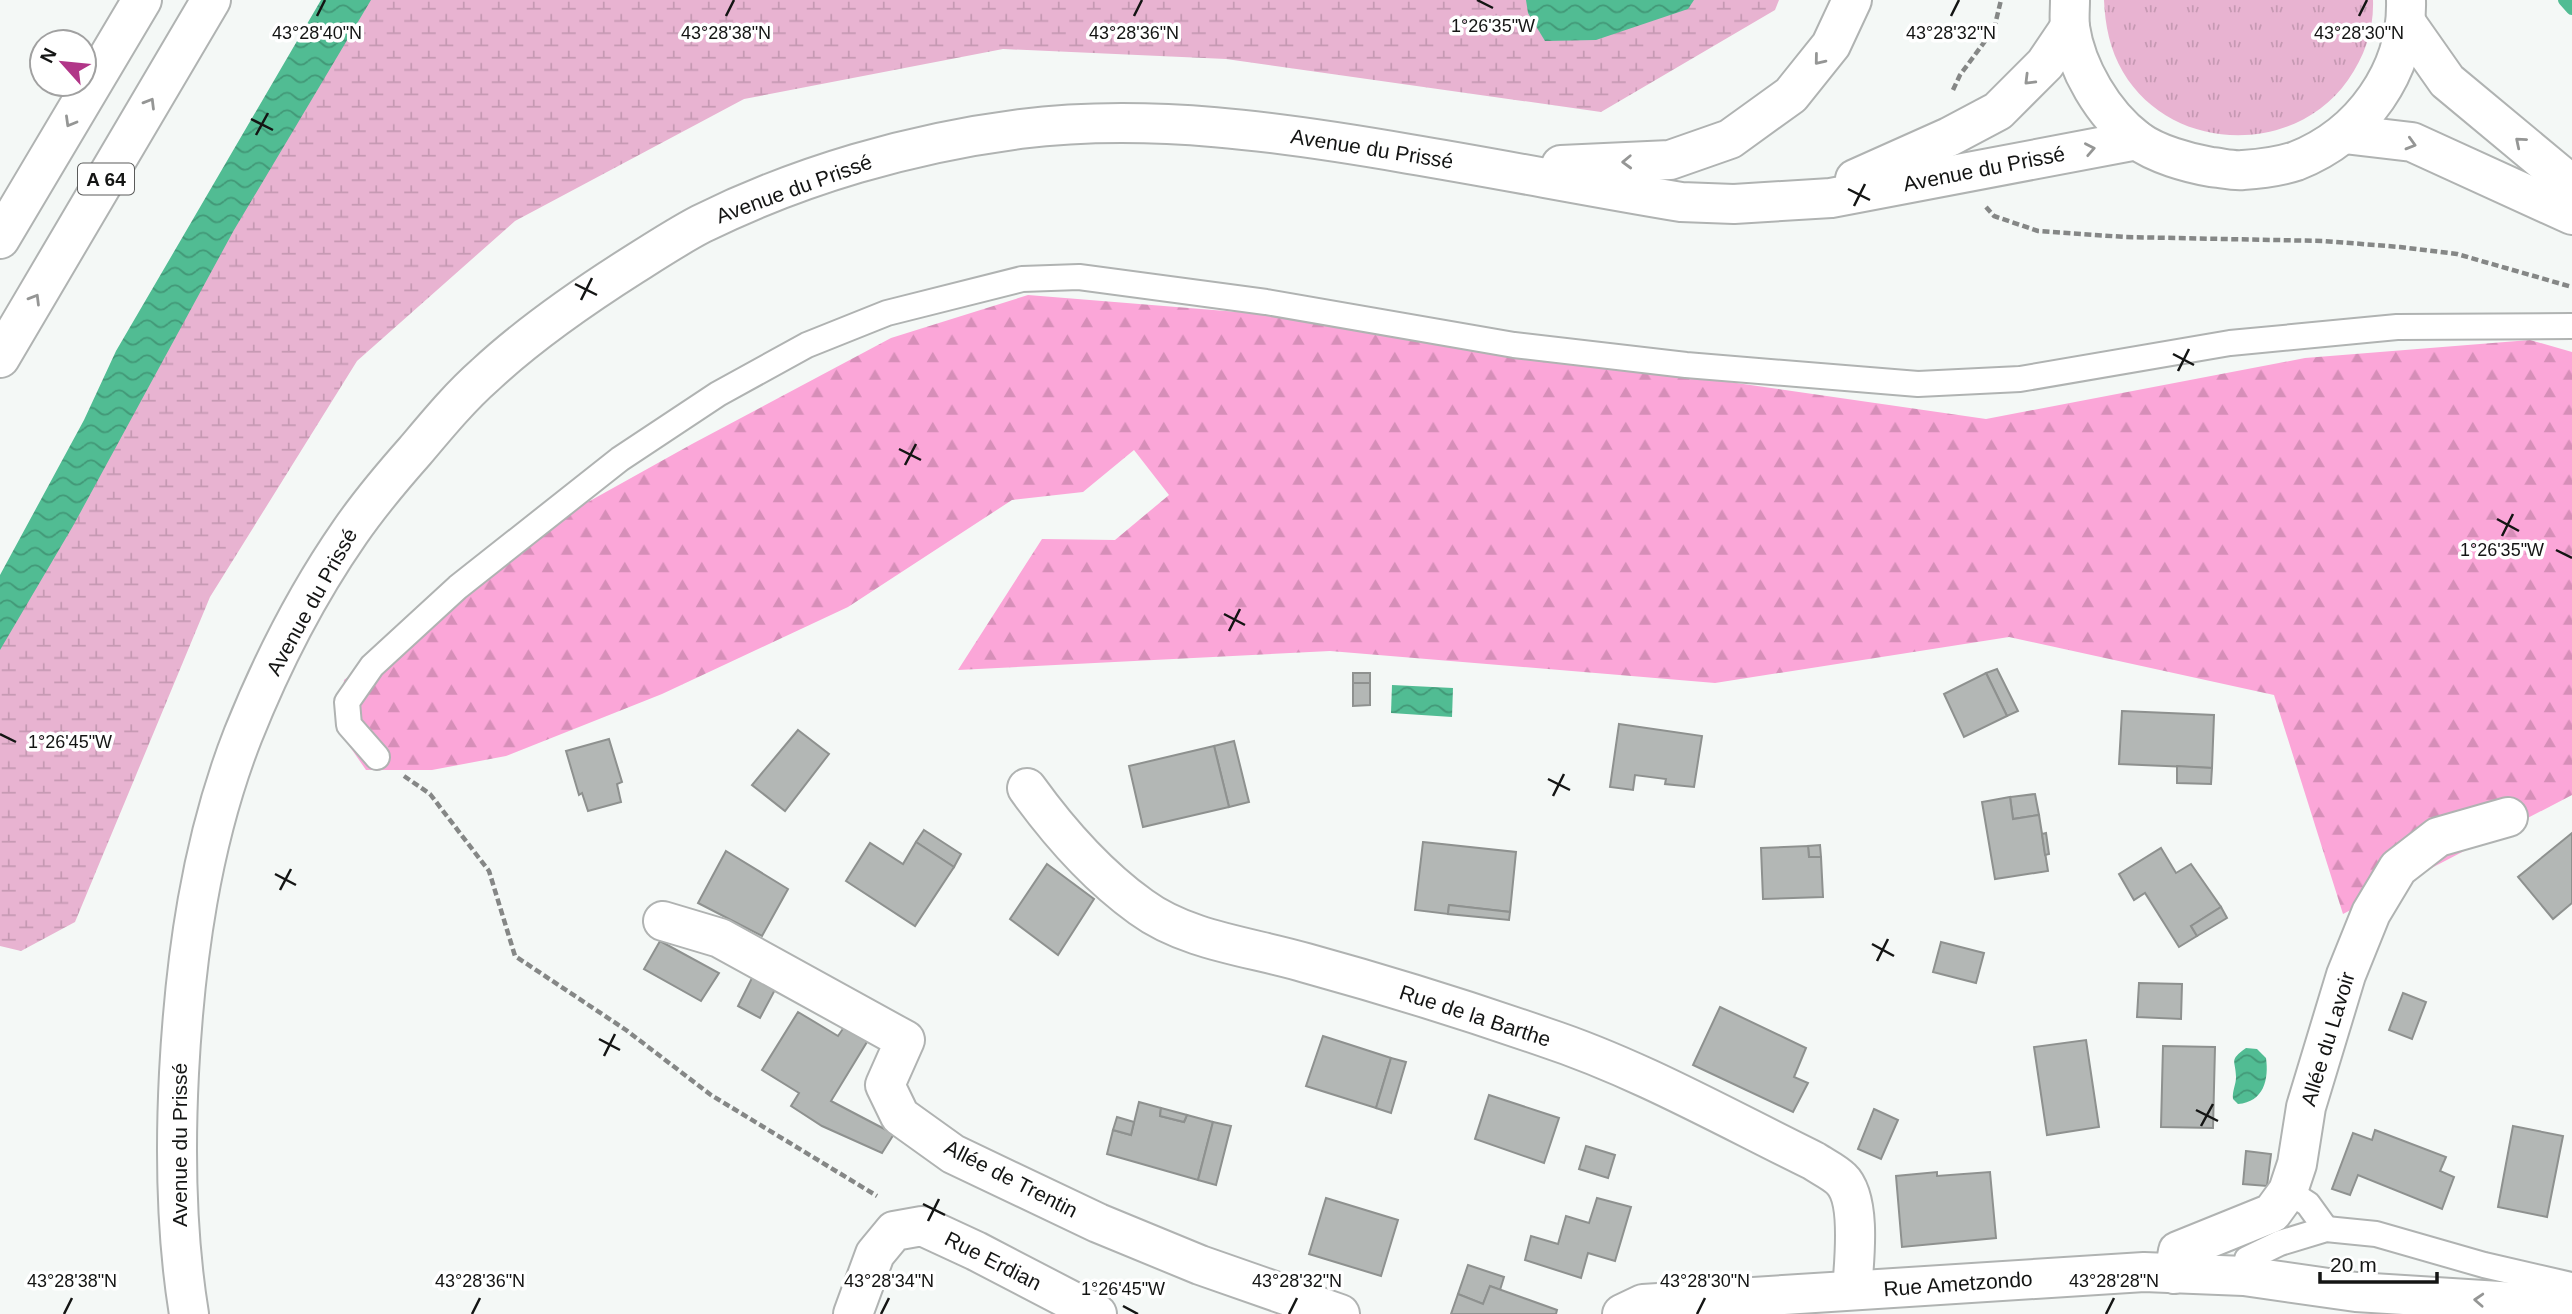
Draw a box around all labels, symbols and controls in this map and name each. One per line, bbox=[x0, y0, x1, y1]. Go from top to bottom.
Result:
text: 1°26'35"W bbox=[1451, 16, 1535, 36]
text: 43°28'40"N bbox=[272, 23, 362, 43]
text: 43°28'38"N bbox=[681, 23, 771, 43]
text: 43°28'36"N bbox=[1089, 23, 1179, 43]
text: 43°28'32"N bbox=[1906, 23, 1996, 43]
text: 43°28'30"N bbox=[2314, 23, 2404, 43]
north arrow bbox=[28, 28, 98, 98]
text: N bbox=[36, 45, 61, 66]
one-way arrow bbox=[1815, 52, 1828, 64]
one-way arrow bbox=[2024, 72, 2037, 85]
one-way arrow bbox=[142, 98, 155, 110]
one-way arrow bbox=[65, 115, 78, 128]
street label: Avenue du Prissé bbox=[1289, 124, 1455, 173]
one-way arrow bbox=[2405, 136, 2417, 150]
one-way arrow bbox=[2515, 137, 2527, 150]
street label: Avenue du Prissé bbox=[1901, 142, 2067, 195]
one-way arrow bbox=[2085, 142, 2096, 157]
street label: Avenue du Prissé bbox=[713, 150, 875, 227]
one-way arrow bbox=[1621, 155, 1632, 170]
road number: A 64 bbox=[78, 164, 134, 195]
one-way arrow bbox=[26, 294, 39, 307]
street label: Avenue du Prissé bbox=[262, 524, 361, 679]
text: 1°26'35"W bbox=[2460, 540, 2544, 560]
text: 1°26'45"W bbox=[28, 732, 112, 752]
street label: Allée du Lavoir bbox=[2296, 969, 2359, 1109]
street label: Rue de la Barthe bbox=[1397, 980, 1554, 1051]
street label: Avenue du Prissé bbox=[168, 1063, 191, 1227]
street label: Allée de Trentin bbox=[941, 1135, 1081, 1222]
street label: Rue Erdian bbox=[941, 1226, 1045, 1295]
scale bar bbox=[2320, 1240, 2437, 1284]
text: 20 m bbox=[2330, 1253, 2377, 1276]
street label: Rue Ametzondo bbox=[1883, 1267, 2033, 1300]
text: 43°28'38"N bbox=[27, 1271, 117, 1291]
text: 43°28'36"N bbox=[435, 1271, 525, 1291]
text: 43°28'34"N bbox=[844, 1271, 934, 1291]
text: 43°28'32"N bbox=[1252, 1271, 1342, 1291]
text: 43°28'30"N bbox=[1660, 1271, 1750, 1291]
text: 43°28'28"N bbox=[2069, 1271, 2159, 1291]
text: 1°26'45"W bbox=[1081, 1279, 1165, 1299]
one-way arrow bbox=[2474, 1292, 2485, 1307]

